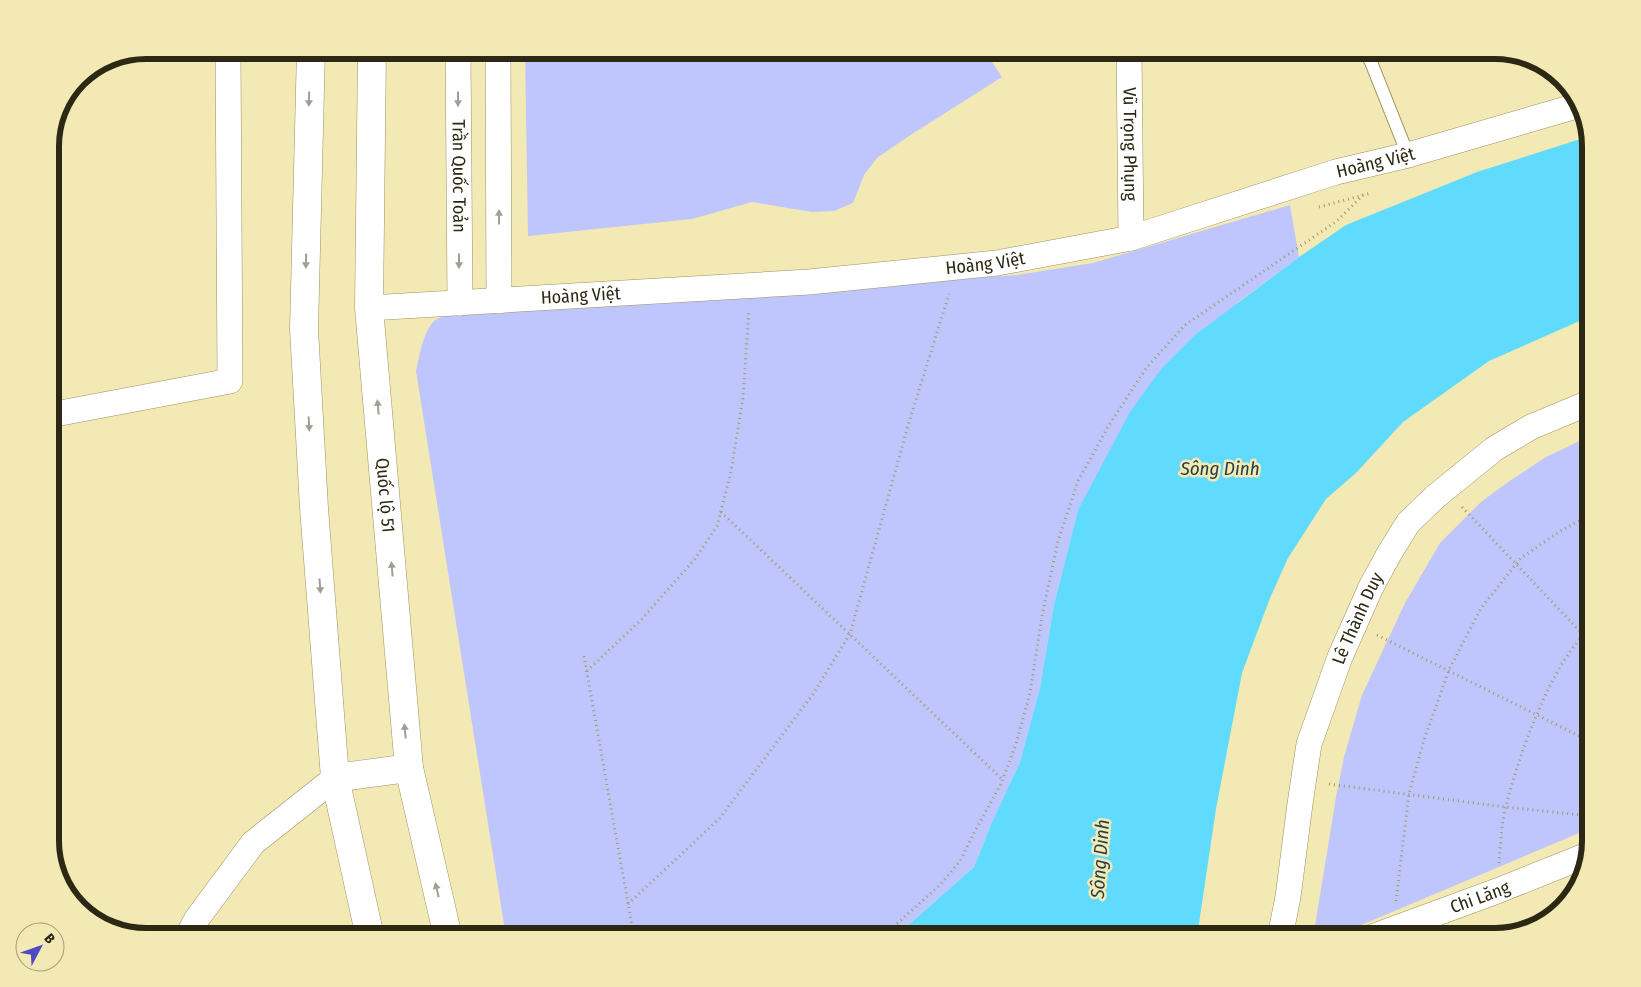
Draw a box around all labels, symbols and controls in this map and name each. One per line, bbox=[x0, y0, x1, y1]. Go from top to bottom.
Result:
street label: Vũ Trọng Phụng bbox=[1118, 87, 1142, 201]
one-way arrow bbox=[305, 91, 313, 107]
one-way arrow bbox=[454, 91, 462, 107]
street label: Trần Quốc Toản bbox=[448, 119, 470, 233]
street label: Hoàng Việt bbox=[1334, 143, 1417, 183]
one-way arrow bbox=[495, 209, 503, 225]
street label: Hoàng Việt bbox=[945, 247, 1027, 279]
one-way arrow bbox=[302, 253, 310, 269]
one-way arrow bbox=[455, 253, 463, 269]
street label: Hoàng Việt bbox=[540, 282, 621, 309]
one-way arrow bbox=[373, 398, 381, 414]
one-way arrow bbox=[306, 416, 314, 432]
street label: Quốc lộ 51 bbox=[371, 457, 399, 534]
water label: Sông Dinh bbox=[1179, 457, 1260, 480]
one-way arrow bbox=[387, 560, 395, 576]
street label: Lê Thành Duy bbox=[1327, 568, 1388, 667]
one-way arrow bbox=[316, 578, 324, 594]
one-way arrow bbox=[401, 722, 409, 738]
water label: Sông Dinh bbox=[1086, 819, 1114, 900]
street label: Chi Lăng bbox=[1447, 876, 1513, 918]
one-way arrow bbox=[433, 882, 441, 897]
north arrow bbox=[15, 922, 65, 972]
text: B bbox=[40, 930, 59, 947]

